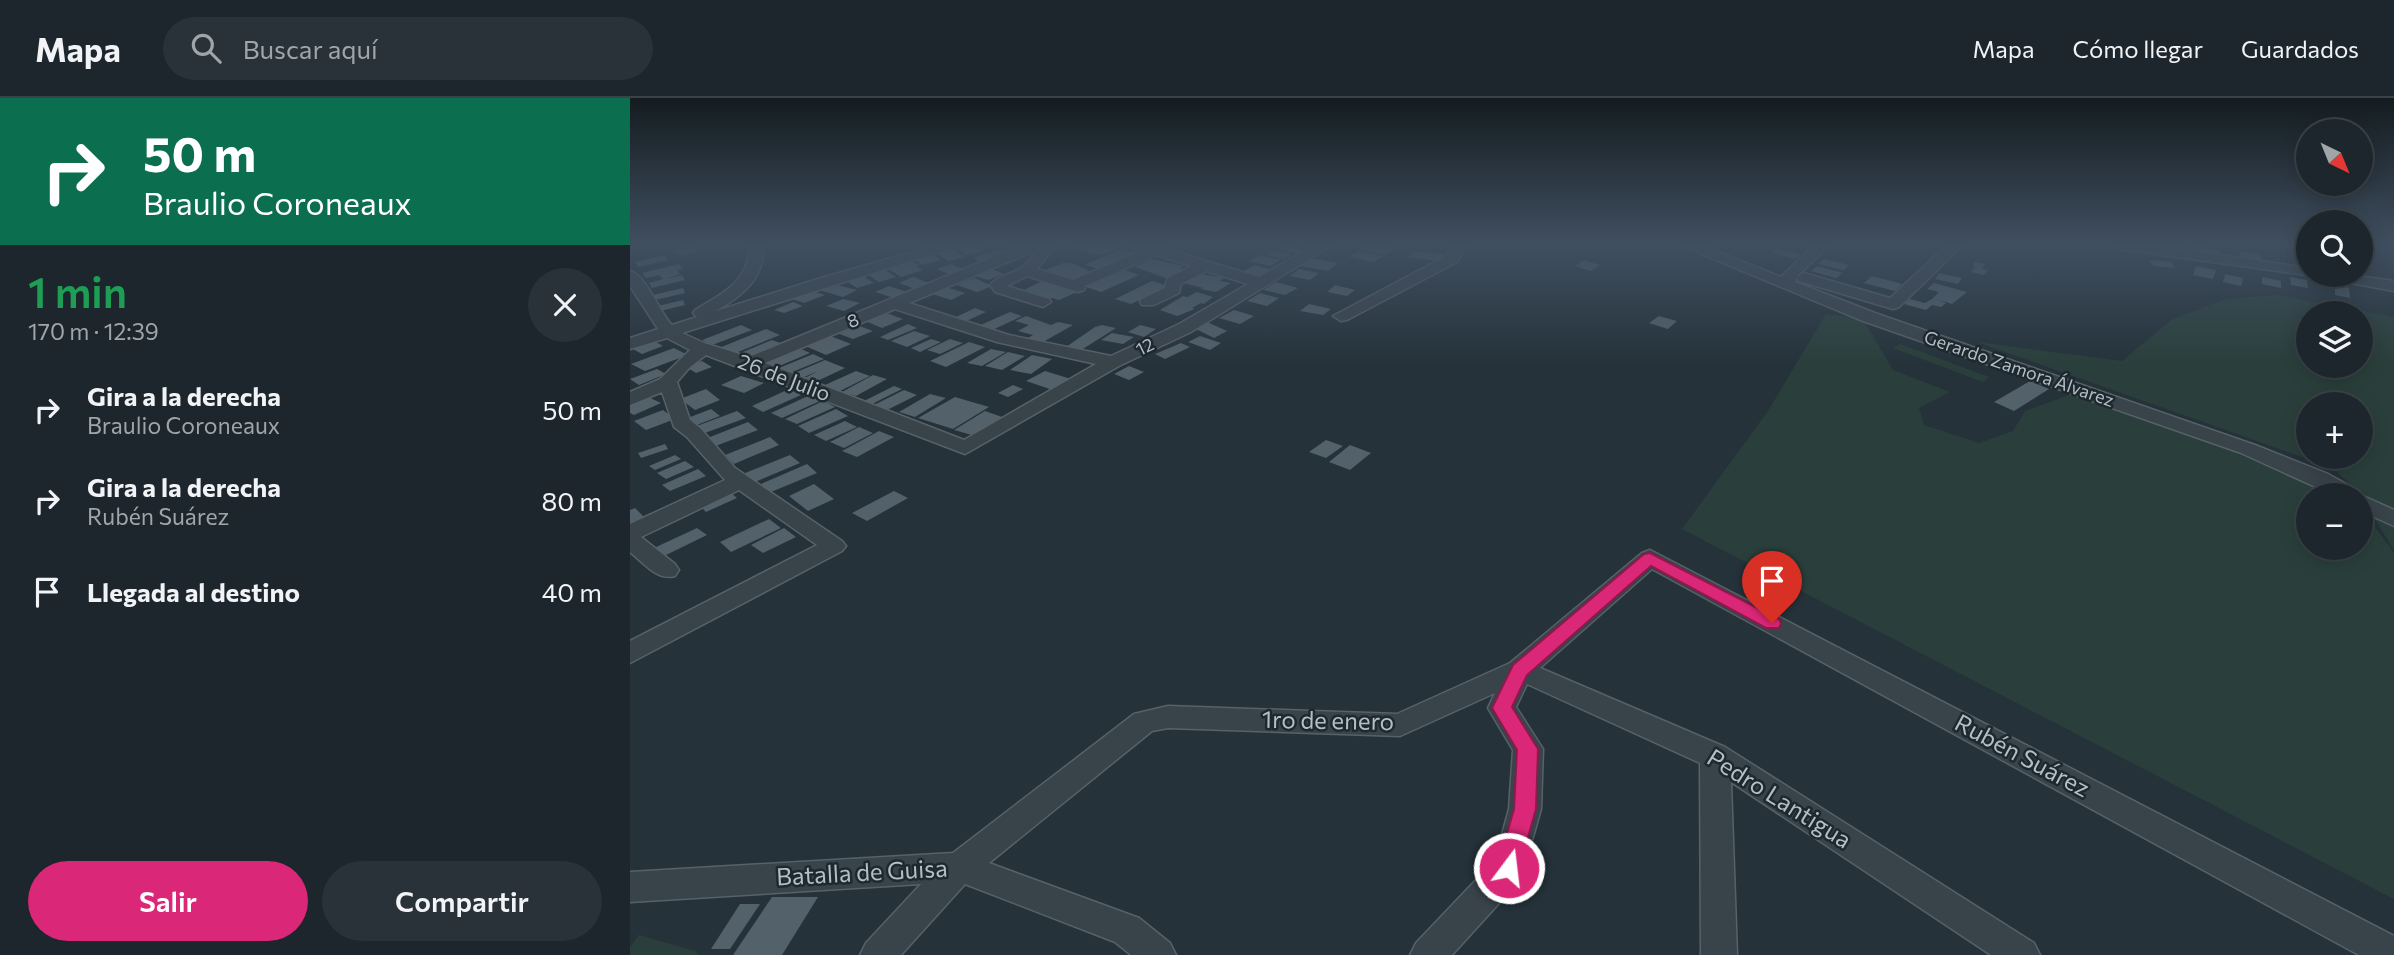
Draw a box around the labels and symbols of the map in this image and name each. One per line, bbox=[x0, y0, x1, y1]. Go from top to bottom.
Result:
north arrow bbox=[2296, 119, 2373, 196]
street label: 8 bbox=[843, 308, 862, 332]
street label: Gerardo Zamora Álvarez bbox=[1922, 325, 2117, 411]
street label: 12 bbox=[1132, 332, 1157, 360]
street label: 26 de Julio bbox=[735, 348, 834, 406]
pin bbox=[1742, 551, 1802, 623]
street label: 1ro de enero bbox=[1262, 704, 1394, 735]
street label: Rubén Suárez bbox=[1950, 707, 2095, 802]
street label: Pedro Lantigua bbox=[1702, 742, 1857, 854]
position arrow bbox=[1472, 831, 1546, 905]
street label: Batalla de Guisa bbox=[776, 853, 948, 890]

